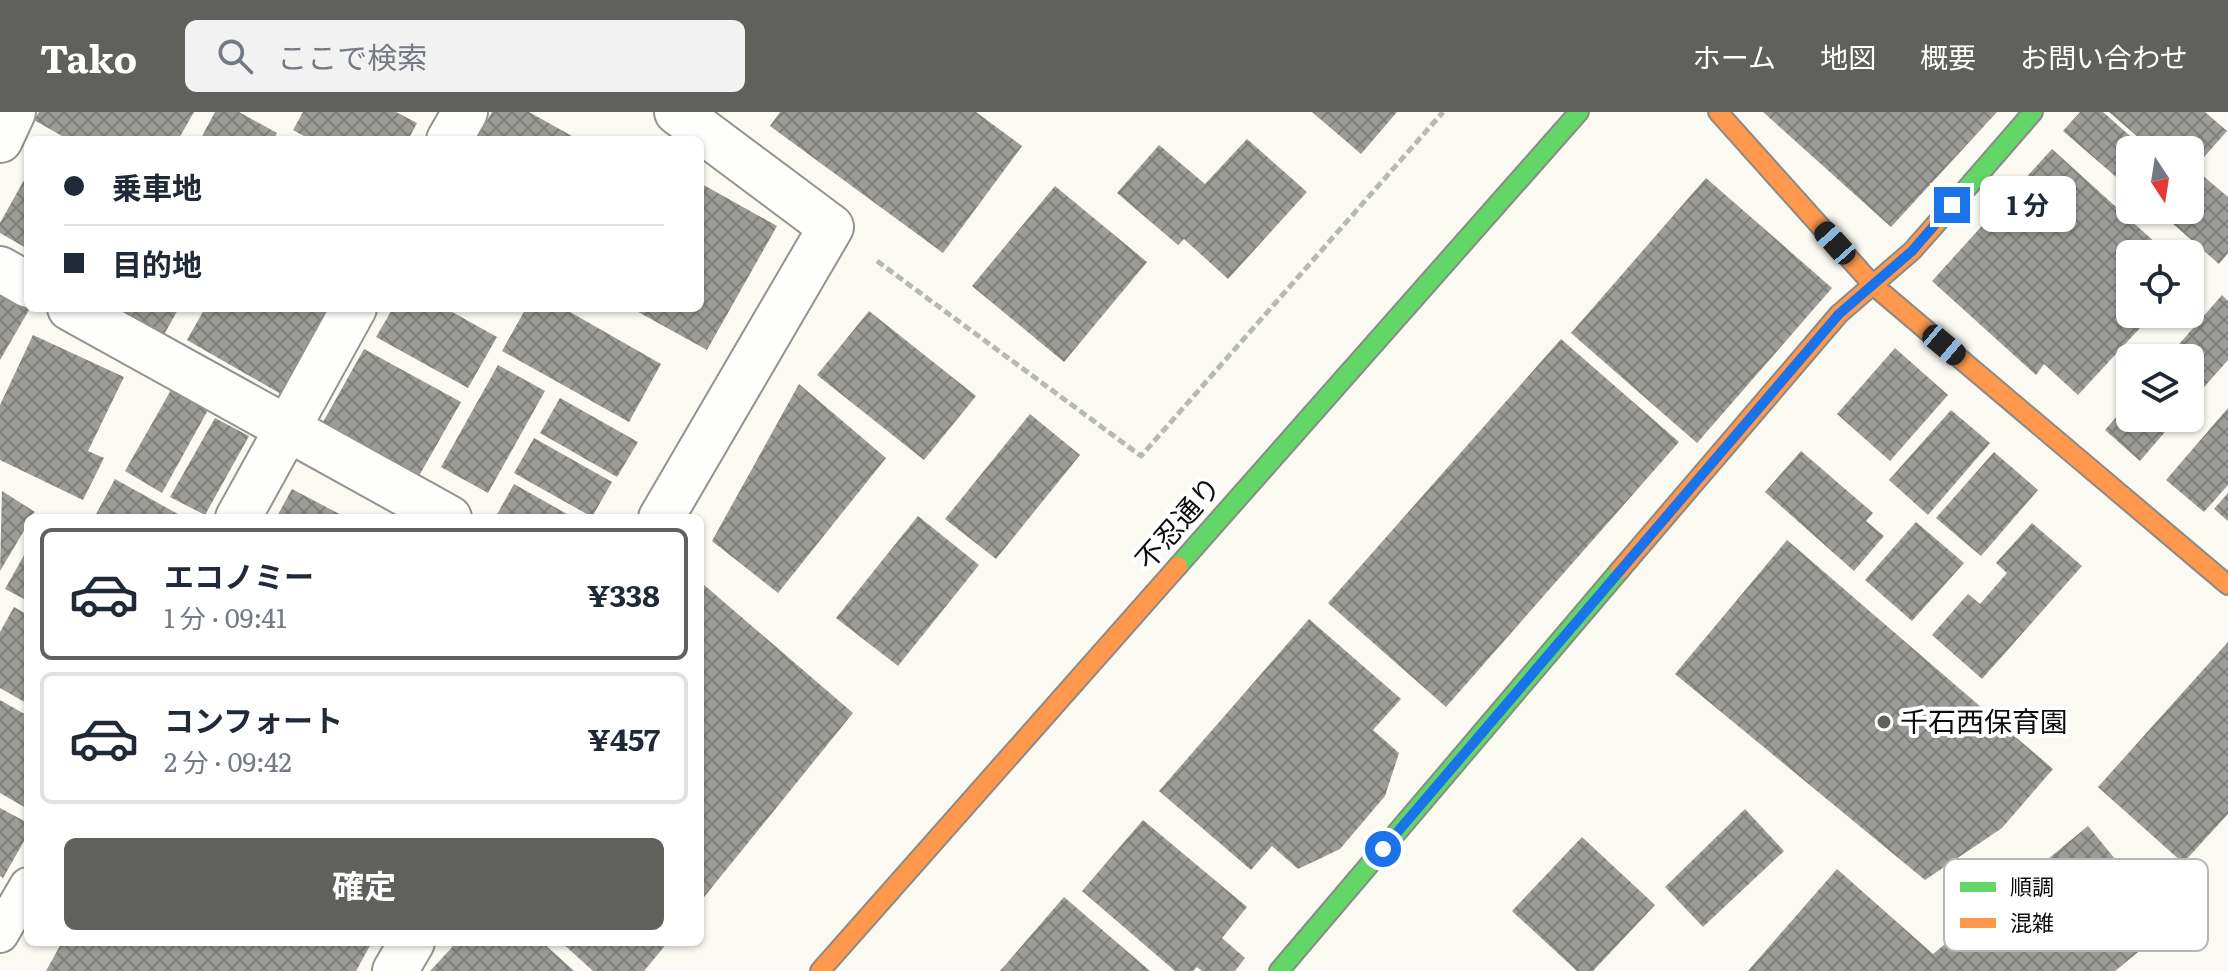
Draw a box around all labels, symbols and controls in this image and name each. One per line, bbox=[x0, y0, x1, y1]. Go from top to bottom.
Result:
search box bbox=[185, 20, 745, 92]
text: Tako bbox=[40, 28, 137, 85]
icon: search bbox=[213, 34, 257, 78]
text: ここで検索 bbox=[277, 34, 427, 78]
text: ホーム bbox=[1693, 35, 1776, 77]
text: 地図 bbox=[1820, 35, 1876, 77]
text: 概要 bbox=[1920, 35, 1976, 77]
text: お問い合わせ bbox=[2020, 35, 2188, 77]
north arrow bbox=[2116, 136, 2204, 224]
map controls bbox=[2116, 136, 2204, 432]
text: 乗車地 bbox=[112, 164, 202, 208]
callout: 1 分 bbox=[1980, 177, 2076, 233]
text: 1 分 bbox=[2007, 184, 2049, 223]
route end bbox=[1934, 187, 1970, 223]
car bbox=[1810, 217, 1860, 269]
button: locate bbox=[2116, 240, 2204, 328]
text: 目的地 bbox=[112, 241, 202, 285]
car bbox=[1918, 320, 1970, 370]
button: layers bbox=[2116, 344, 2204, 432]
street label: 不忍通り bbox=[1124, 466, 1229, 578]
text: エコノミー bbox=[164, 553, 314, 597]
icon: car bbox=[68, 558, 140, 630]
text: ¥338 bbox=[587, 572, 660, 616]
text: 1 分 · 09:41 bbox=[164, 597, 287, 636]
text: コンフォート bbox=[164, 697, 343, 741]
place label: 千石西保育園 bbox=[1900, 699, 2068, 741]
icon: car bbox=[68, 702, 140, 774]
marker: 千石西保育園 bbox=[1875, 713, 1893, 731]
text: ¥457 bbox=[588, 716, 660, 760]
text: 2 分 · 09:42 bbox=[164, 741, 292, 780]
route start bbox=[1365, 831, 1401, 867]
button: 確定 bbox=[64, 838, 664, 930]
legend bbox=[1944, 859, 2208, 951]
text: 順調 bbox=[2010, 869, 2054, 902]
text: 混雑 bbox=[2010, 905, 2054, 938]

